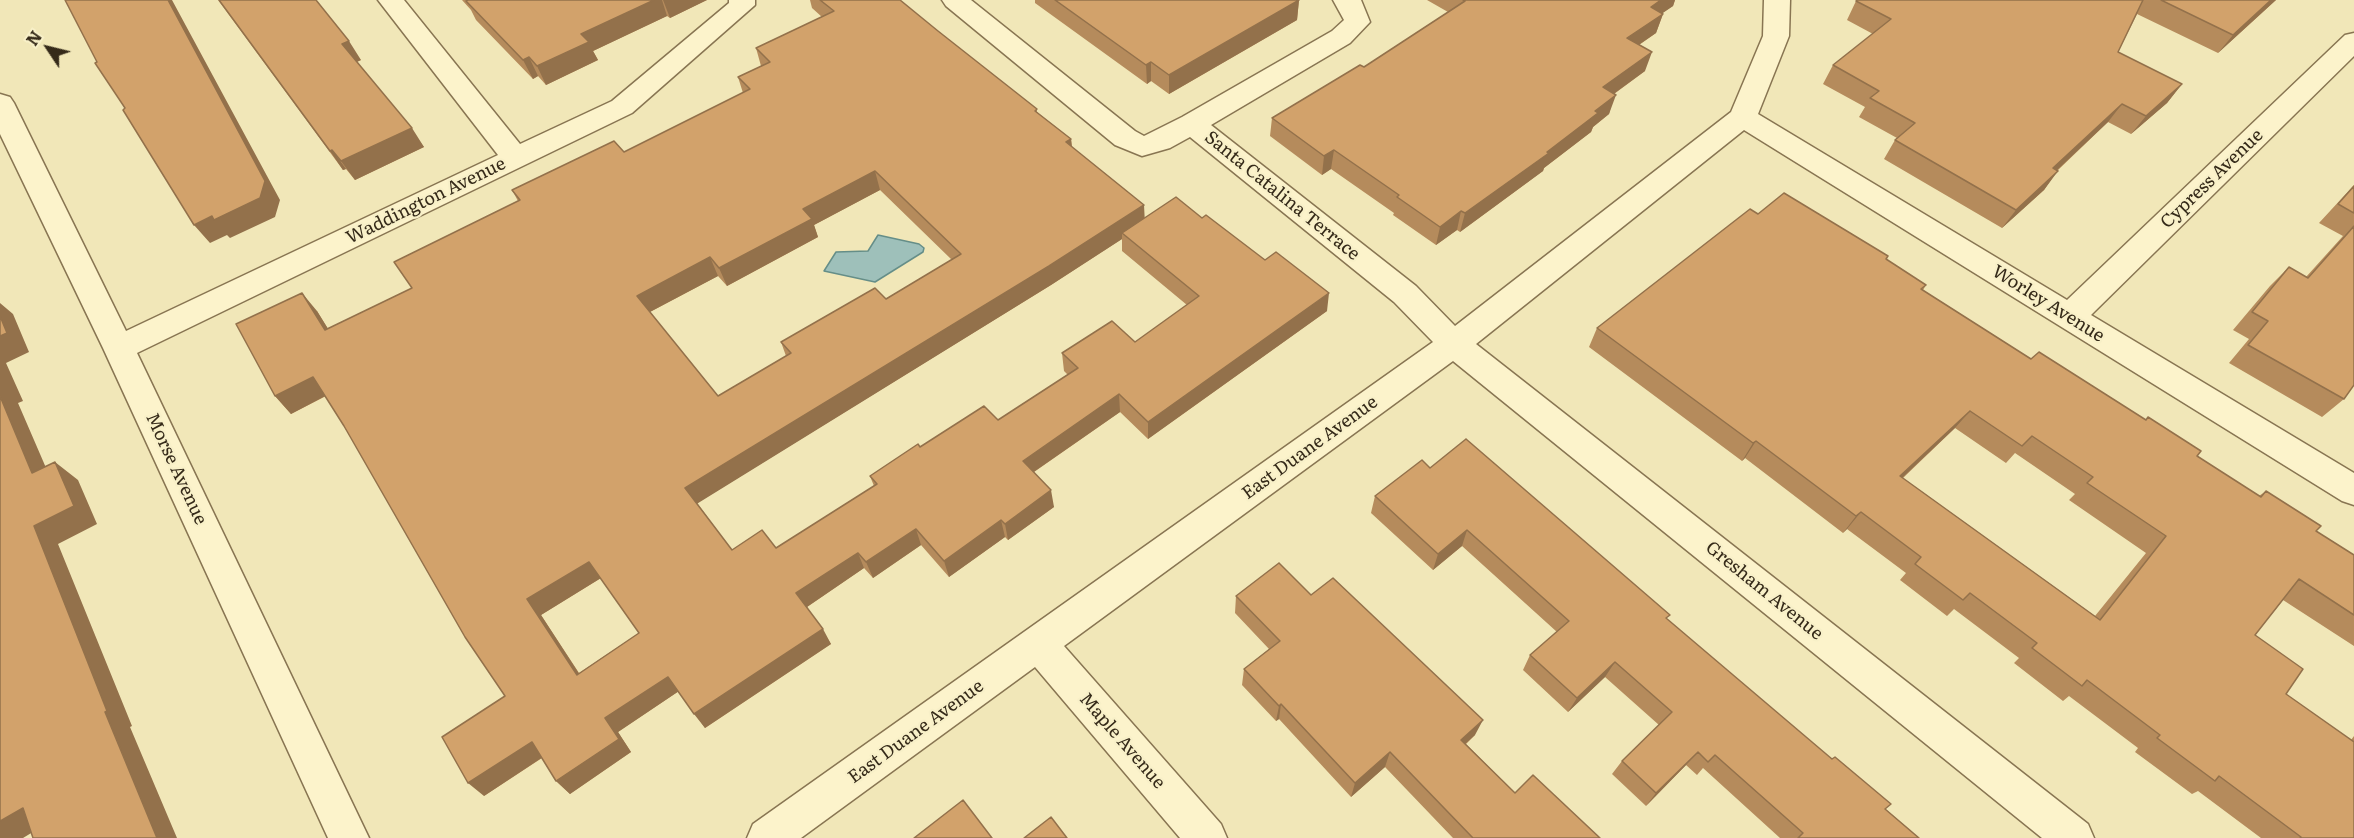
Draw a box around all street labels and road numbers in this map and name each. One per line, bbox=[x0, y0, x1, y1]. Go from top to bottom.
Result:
street label: Cypress Avenue bbox=[2156, 125, 2268, 233]
street label: Santa Catalina Terrace bbox=[1200, 127, 1364, 265]
street label: Waddington Avenue bbox=[343, 153, 509, 249]
street label: Worley Avenue bbox=[1988, 261, 2108, 347]
street label: East Duane Avenue bbox=[1238, 392, 1382, 504]
street label: Morse Avenue bbox=[141, 410, 211, 528]
street label: Gresham Avenue bbox=[1701, 537, 1827, 645]
street label: East Duane Avenue bbox=[844, 676, 988, 788]
street label: Maple Avenue bbox=[1074, 689, 1170, 793]

